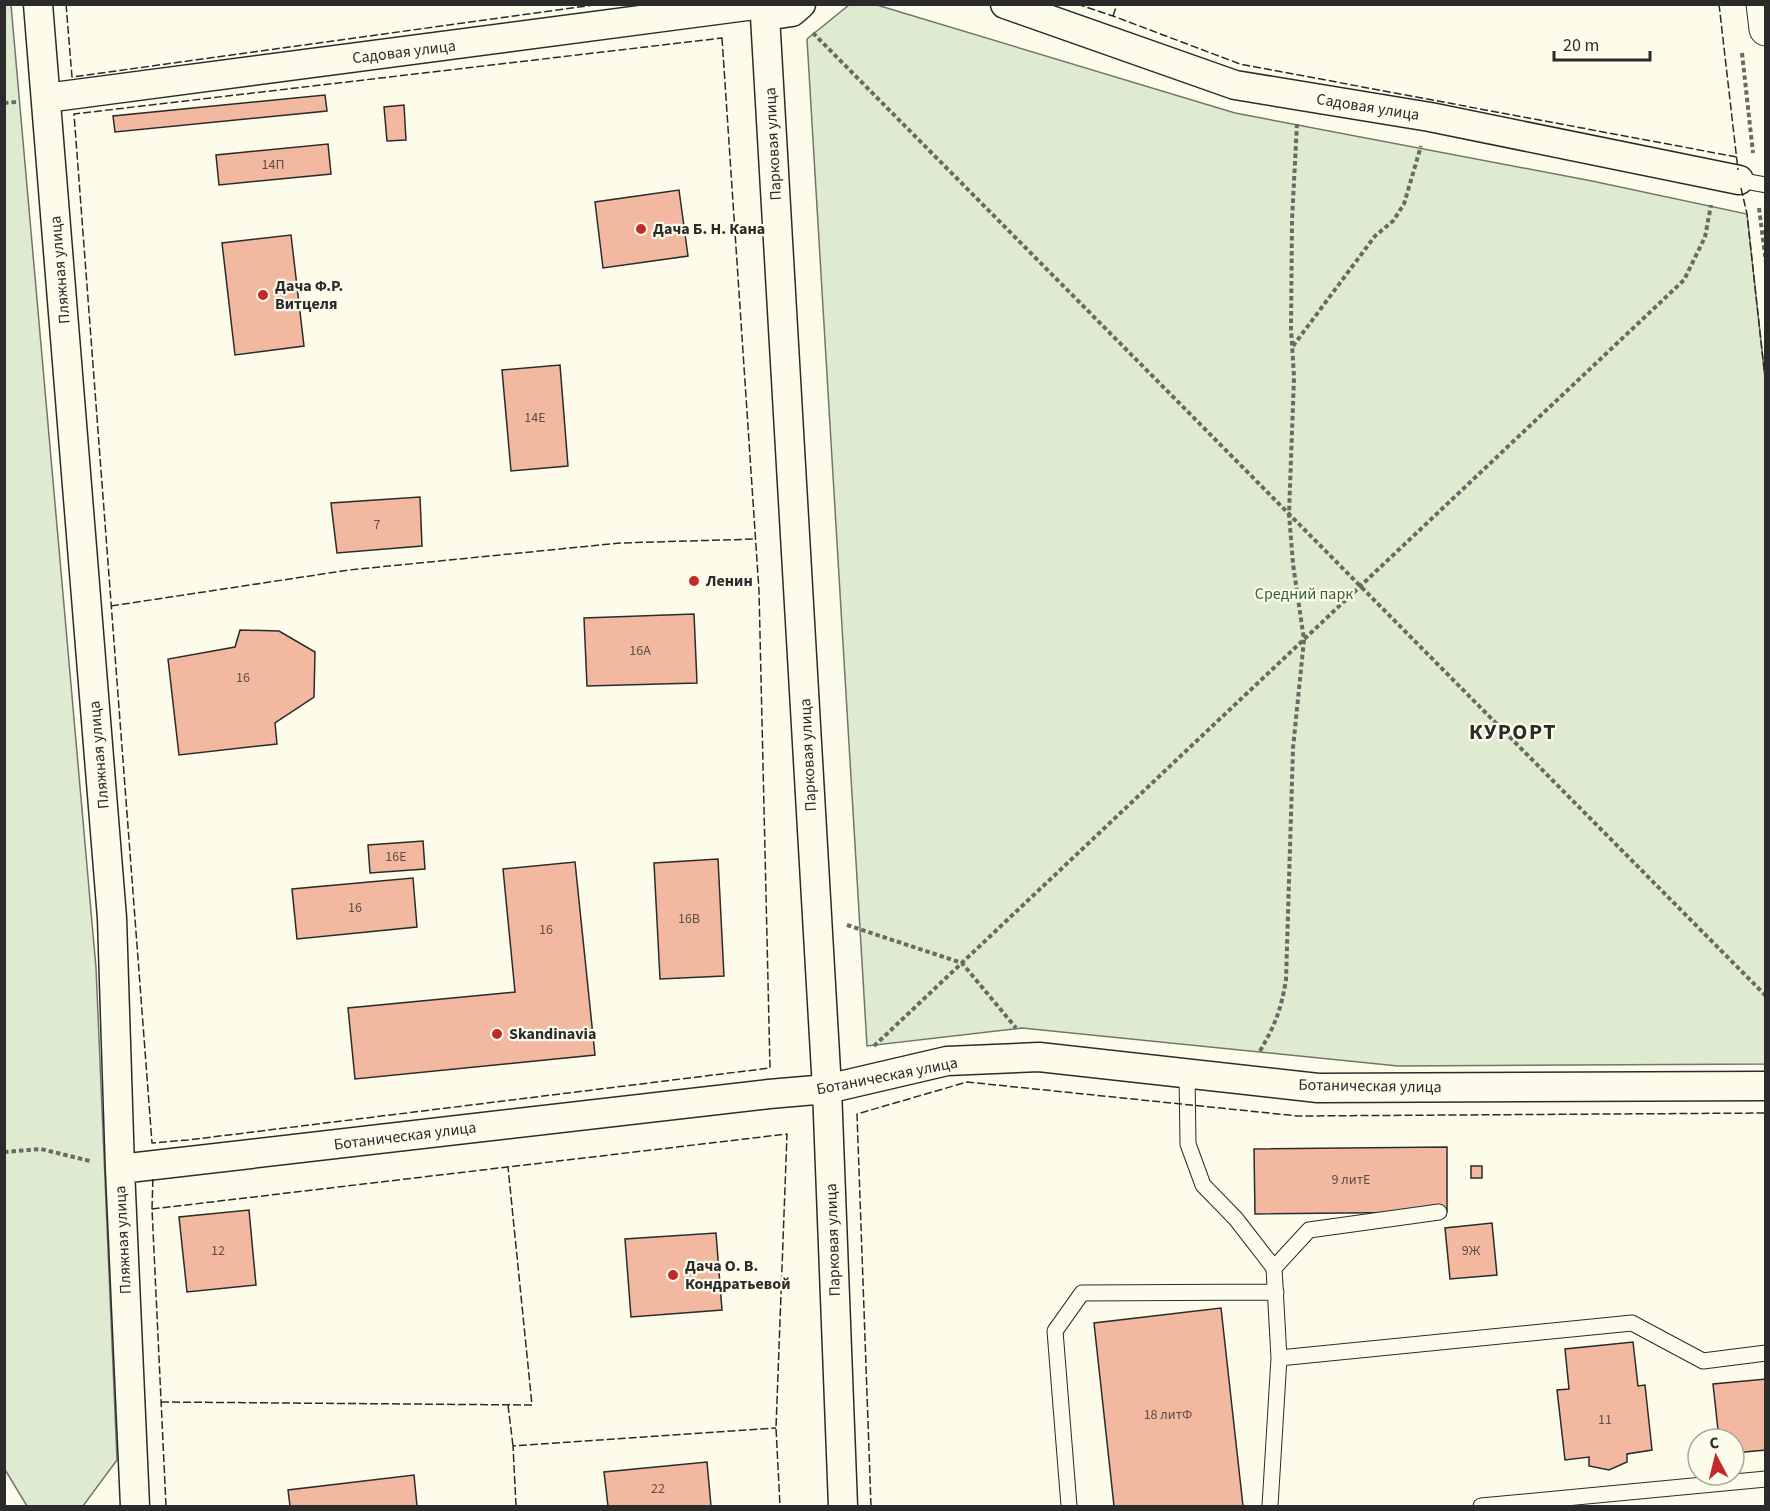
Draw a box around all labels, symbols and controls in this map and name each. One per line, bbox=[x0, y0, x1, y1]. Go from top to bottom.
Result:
scale bar bbox=[1554, 24, 1650, 62]
text: 20 m bbox=[1563, 33, 1599, 58]
street label: Садовая улица bbox=[351, 35, 457, 69]
street label: Парковая улица bbox=[759, 87, 787, 201]
street label: Садовая улица bbox=[1315, 88, 1421, 126]
house number: 14П bbox=[262, 155, 284, 175]
street label: Пляжная улица bbox=[44, 215, 76, 325]
place label: Дача Б. Н. Кана bbox=[653, 218, 765, 240]
marker: Дача Б. Н. Кана bbox=[634, 222, 648, 236]
place label: Дача Ф.Р. Витцеля bbox=[275, 275, 343, 315]
marker: Дача Ф.Р. Витцеля bbox=[256, 288, 270, 302]
house number: 14Е bbox=[524, 408, 546, 428]
house number: 7 bbox=[374, 515, 381, 535]
place label: Ленин bbox=[705, 570, 753, 592]
marker: Ленин bbox=[687, 574, 701, 588]
park label: Средний парк bbox=[1255, 583, 1353, 605]
house number: 16А bbox=[629, 641, 651, 661]
house number: 16 bbox=[236, 668, 250, 688]
street label: Парковая улица bbox=[794, 698, 822, 812]
street label: Пляжная улица bbox=[83, 700, 115, 810]
district label: КУРОРТ bbox=[1469, 716, 1557, 748]
house number: 16Е bbox=[385, 847, 407, 867]
house number: 16 bbox=[348, 898, 362, 918]
house number: 16В bbox=[678, 909, 700, 929]
house number: 16 bbox=[539, 920, 553, 940]
place label: Skandinavia bbox=[509, 1023, 596, 1045]
marker: Skandinavia bbox=[490, 1027, 504, 1041]
street label: Ботаническая улица bbox=[815, 1052, 959, 1100]
street label: Ботаническая улица bbox=[1298, 1074, 1442, 1098]
street label: Ботаническая улица bbox=[332, 1116, 478, 1156]
house number: 9 литЕ bbox=[1332, 1170, 1370, 1190]
street label: Парковая улица bbox=[820, 1183, 846, 1297]
street label: Пляжная улица bbox=[109, 1185, 137, 1295]
house number: 12 bbox=[211, 1241, 225, 1261]
house number: 9Ж bbox=[1462, 1241, 1481, 1261]
place label: Дача О. В. Кондратьевой bbox=[685, 1255, 790, 1295]
marker: Дача О. В. Кондратьевой bbox=[666, 1268, 680, 1282]
house number: 18 литФ bbox=[1144, 1405, 1192, 1425]
house number: 11 bbox=[1598, 1410, 1612, 1430]
north arrow bbox=[1686, 1427, 1746, 1487]
text: С bbox=[1708, 1432, 1720, 1455]
house number: 22 bbox=[651, 1479, 665, 1499]

